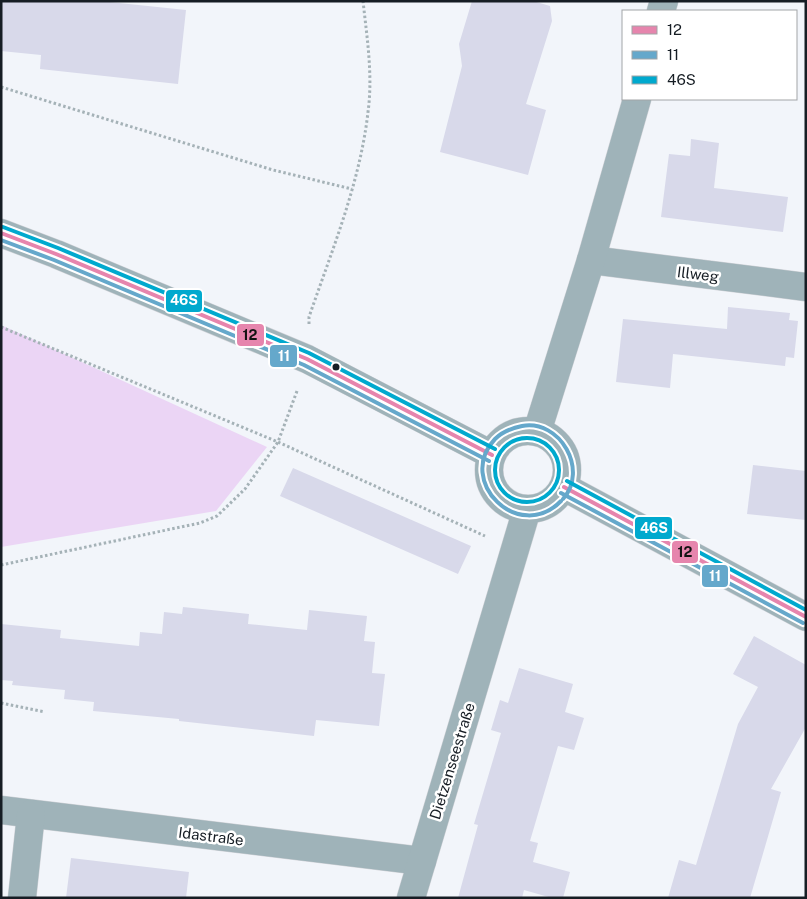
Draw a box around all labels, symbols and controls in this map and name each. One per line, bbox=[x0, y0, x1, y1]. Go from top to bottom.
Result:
legend bbox=[622, 10, 797, 100]
text: 12 bbox=[667, 21, 682, 38]
text: 11 bbox=[667, 46, 679, 63]
text: 46S bbox=[667, 71, 696, 88]
street label: Illweg bbox=[676, 263, 720, 285]
line badge: 46S bbox=[165, 289, 203, 313]
text: 46S bbox=[170, 292, 198, 308]
line badge: 12 bbox=[236, 323, 265, 347]
text: 12 bbox=[243, 327, 258, 343]
line badge: 11 bbox=[269, 344, 298, 368]
text: 11 bbox=[278, 348, 290, 364]
unlabelled marker bbox=[331, 362, 341, 372]
line badge: 46S bbox=[634, 516, 673, 540]
text: 46S bbox=[640, 520, 668, 536]
line badge: 12 bbox=[671, 540, 699, 564]
text: 12 bbox=[678, 544, 693, 560]
line badge: 11 bbox=[701, 564, 729, 588]
text: 11 bbox=[709, 568, 721, 584]
street label: Dietzenseestraße bbox=[426, 701, 478, 821]
street label: Idastraße bbox=[177, 824, 245, 848]

